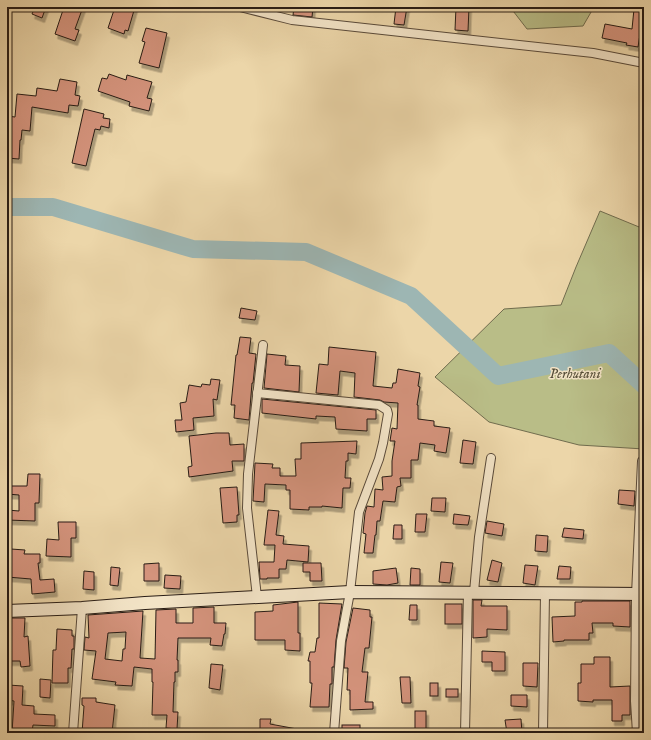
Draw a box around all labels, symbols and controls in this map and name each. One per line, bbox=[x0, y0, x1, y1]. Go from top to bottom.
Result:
park label: Perhutani bbox=[550, 365, 601, 383]

